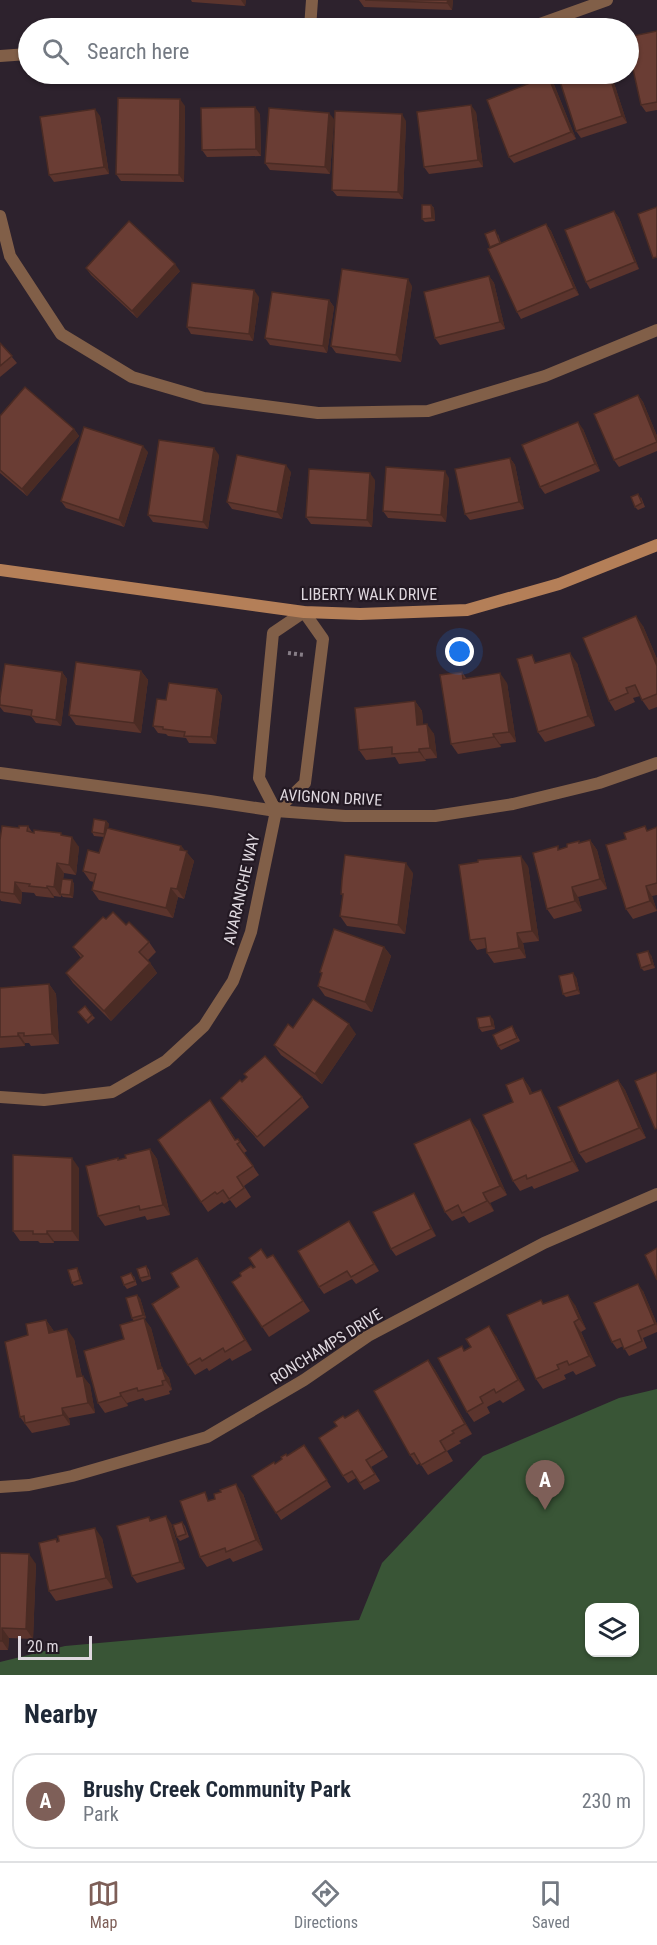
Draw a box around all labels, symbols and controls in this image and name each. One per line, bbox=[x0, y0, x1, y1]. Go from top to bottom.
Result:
search box bbox=[18, 18, 639, 84]
icon: search bbox=[39, 35, 72, 68]
text: Search here bbox=[87, 39, 189, 64]
street label: LIBERTY WALK DRIVE bbox=[301, 585, 437, 604]
your location bbox=[445, 637, 474, 666]
street label: AVIGNON DRIVE bbox=[279, 785, 383, 810]
street label: AVARANCHE WAY bbox=[220, 831, 264, 946]
street label: RONCHAMPS DRIVE bbox=[267, 1304, 386, 1388]
pin: A bbox=[526, 1460, 564, 1510]
map controls bbox=[585, 1603, 639, 1657]
button: layers bbox=[585, 1603, 639, 1657]
scale bar bbox=[18, 1633, 92, 1660]
text: 20 m bbox=[27, 1637, 59, 1656]
text: Nearby bbox=[24, 1699, 98, 1729]
text: Brushy Creek Community Park bbox=[83, 1777, 351, 1802]
text: A bbox=[40, 1789, 51, 1813]
text: 230 m bbox=[582, 1789, 631, 1813]
text: Park bbox=[83, 1802, 119, 1826]
tab: Map bbox=[87, 1877, 120, 1932]
tab: Directions bbox=[294, 1877, 358, 1932]
tab: Saved bbox=[532, 1877, 570, 1932]

